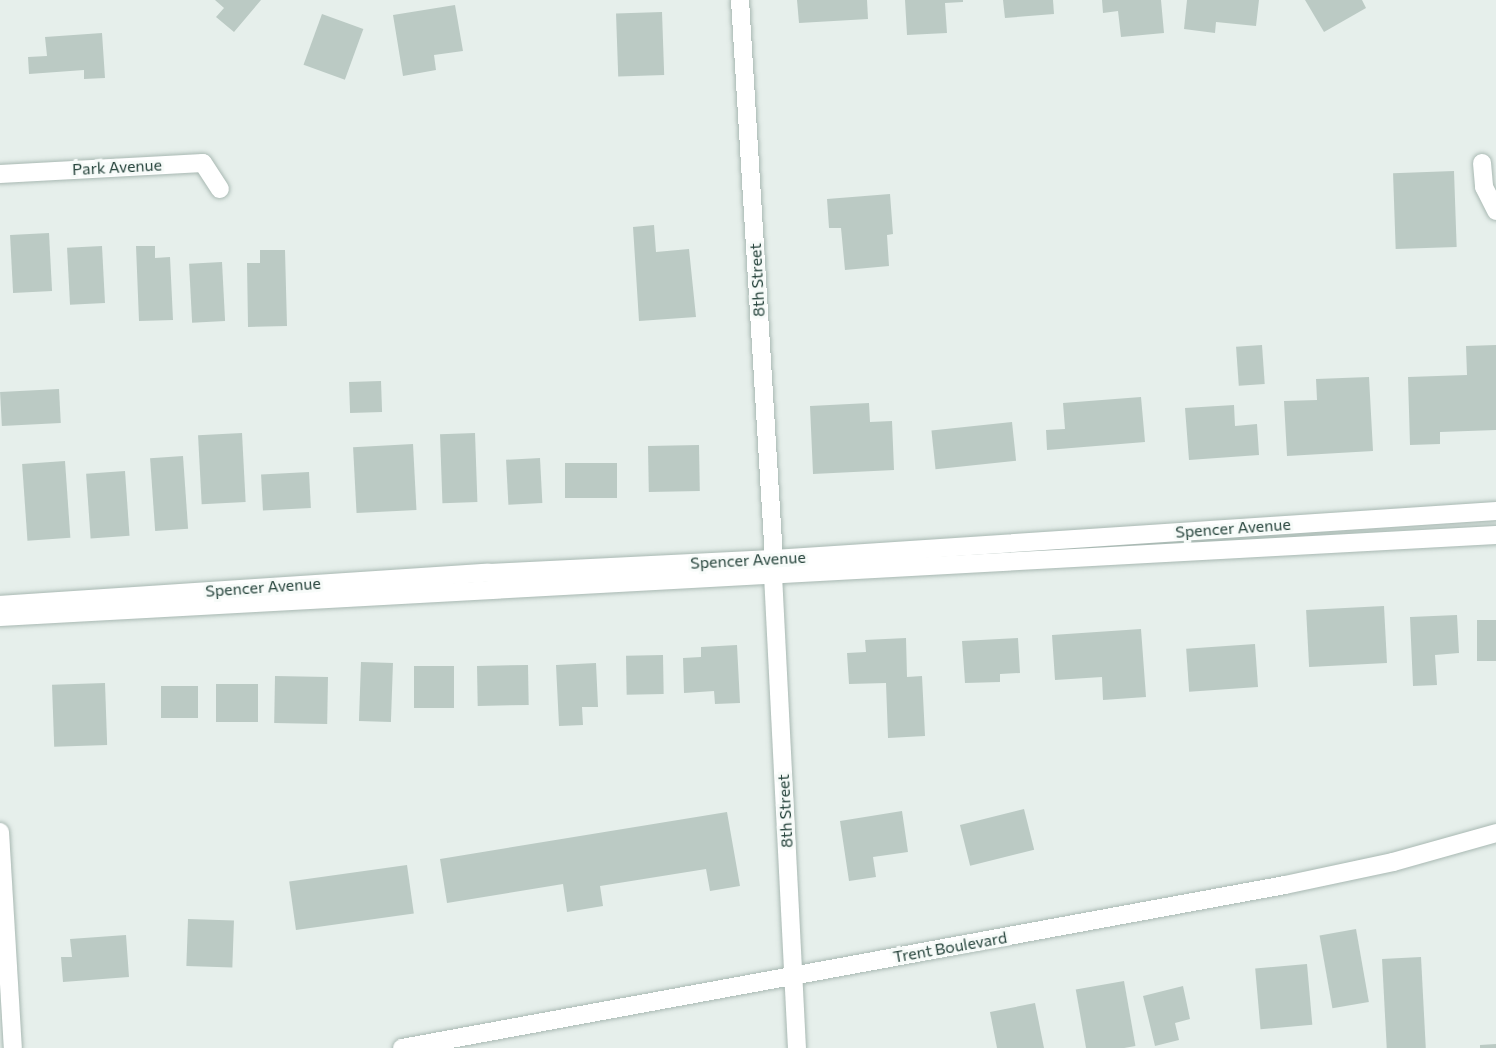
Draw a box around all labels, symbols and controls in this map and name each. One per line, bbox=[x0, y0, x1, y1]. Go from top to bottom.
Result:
street label: Park Avenue bbox=[72, 155, 162, 179]
street label: 8th Street bbox=[745, 243, 769, 317]
street label: Spencer Avenue bbox=[1175, 514, 1291, 542]
street label: Spencer Avenue bbox=[690, 547, 806, 573]
street label: Spencer Avenue bbox=[205, 573, 321, 601]
street label: 8th Street bbox=[773, 774, 797, 848]
street label: Trent Boulevard bbox=[892, 928, 1008, 966]

